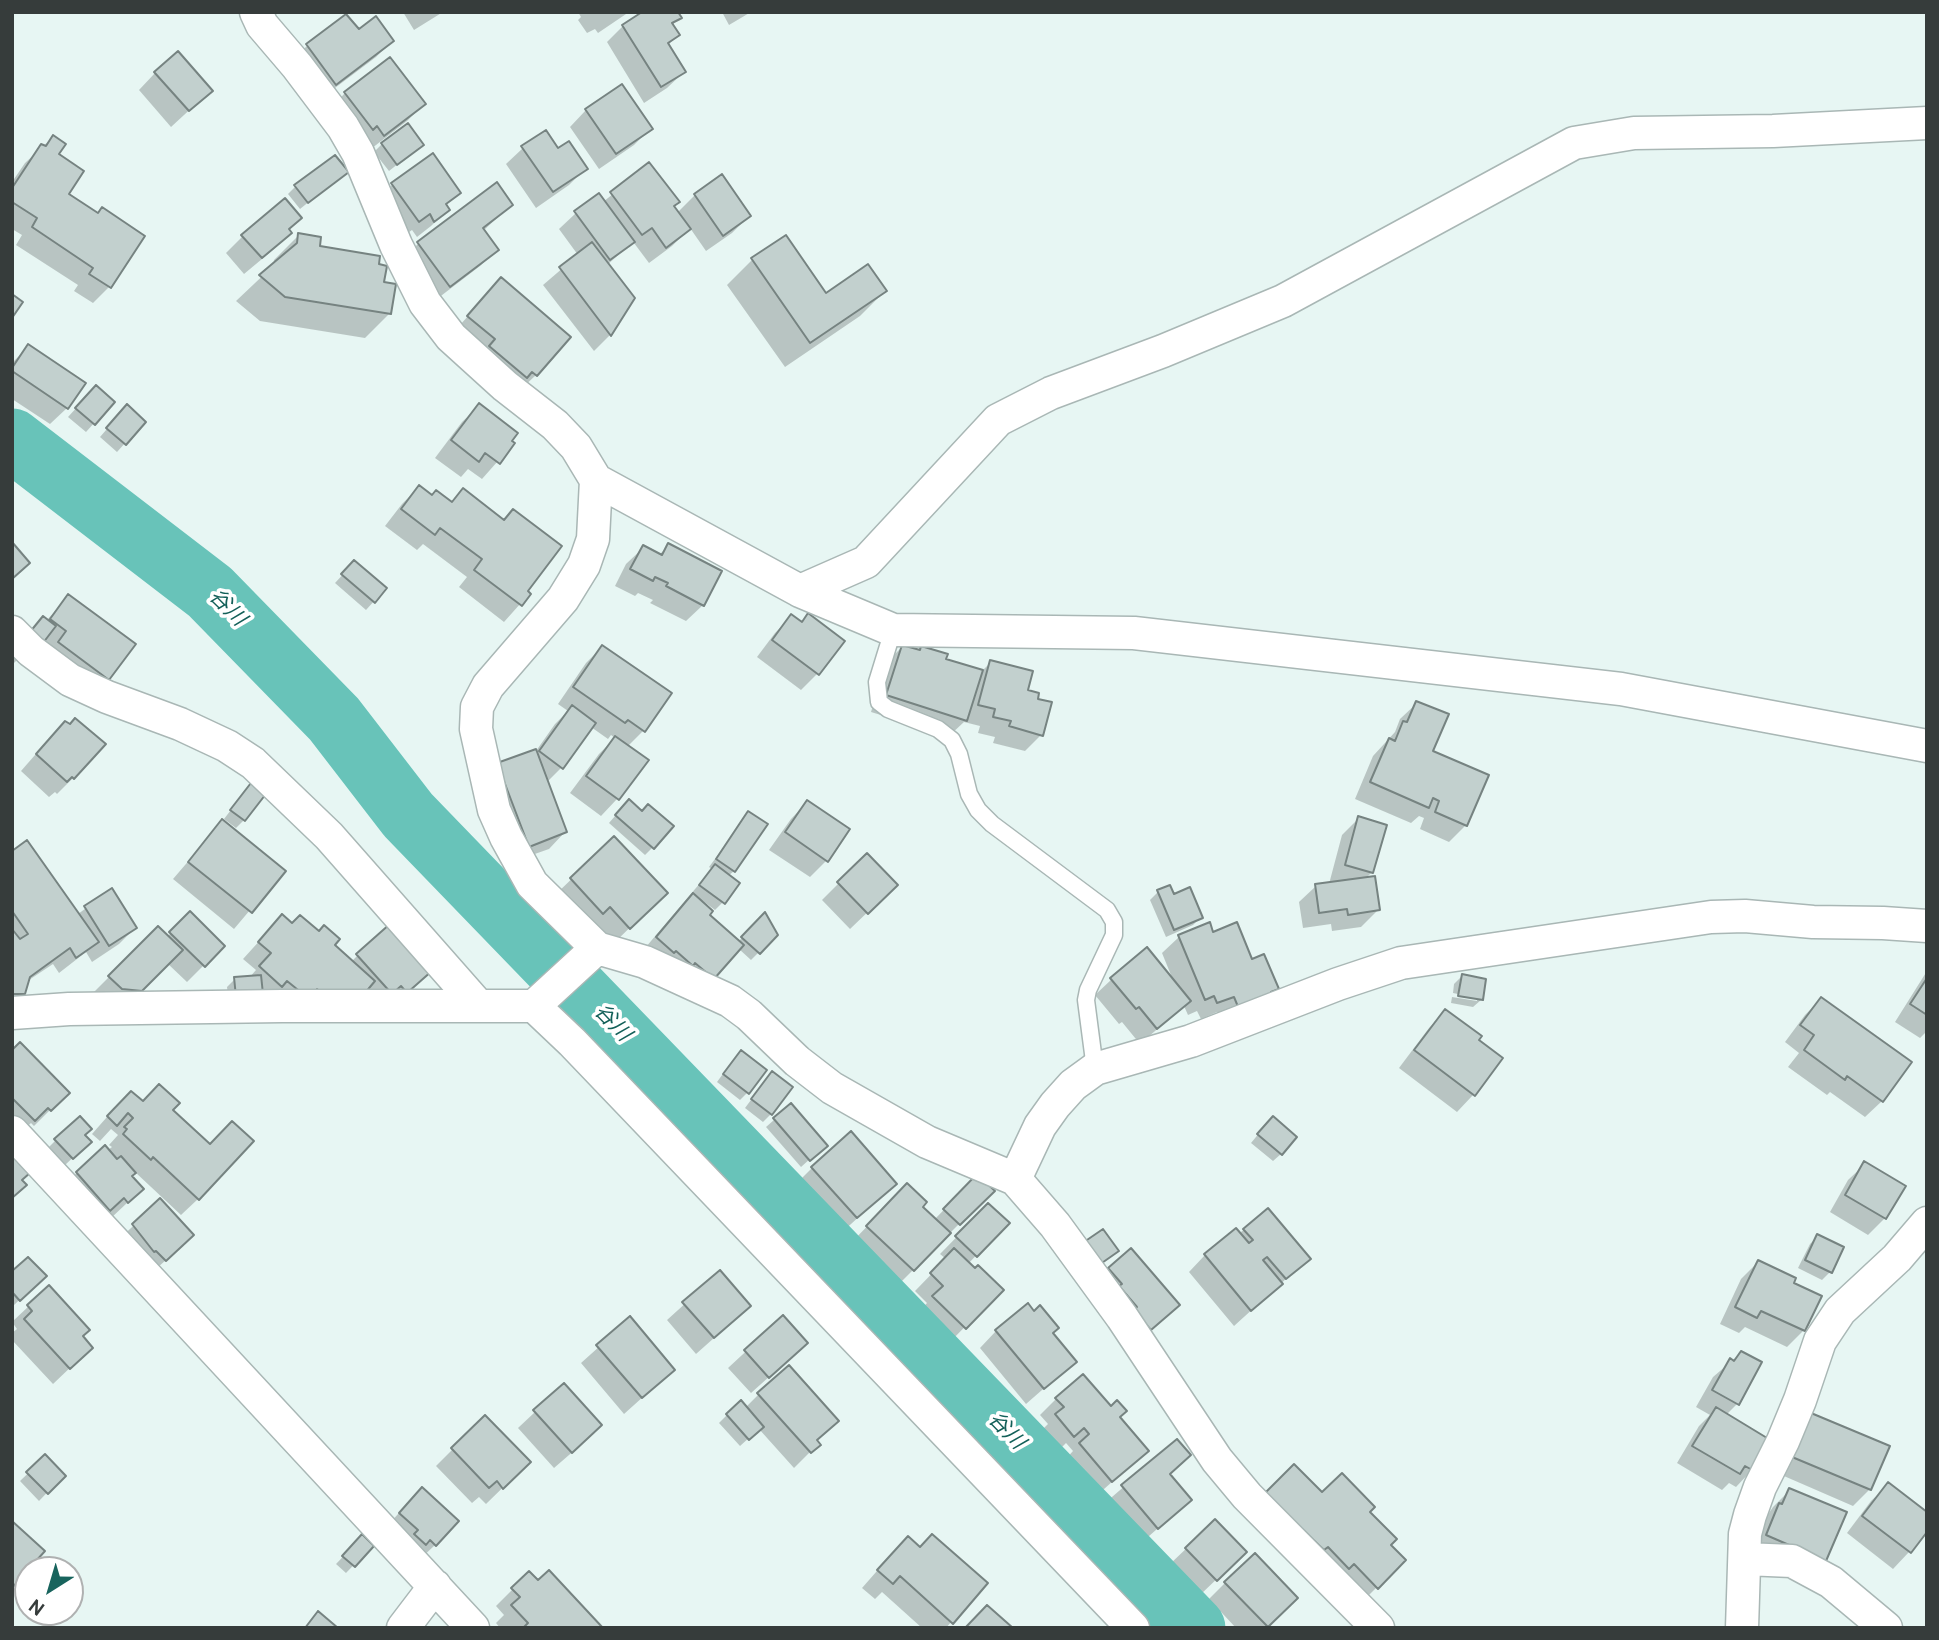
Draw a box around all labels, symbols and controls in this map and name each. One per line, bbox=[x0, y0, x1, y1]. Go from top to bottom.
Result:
water label: 谷川 bbox=[202, 585, 250, 633]
water label: 谷川 bbox=[587, 1000, 635, 1048]
water label: 谷川 bbox=[981, 1408, 1029, 1456]
north arrow bbox=[14, 1556, 84, 1626]
text: N bbox=[25, 1592, 50, 1620]

